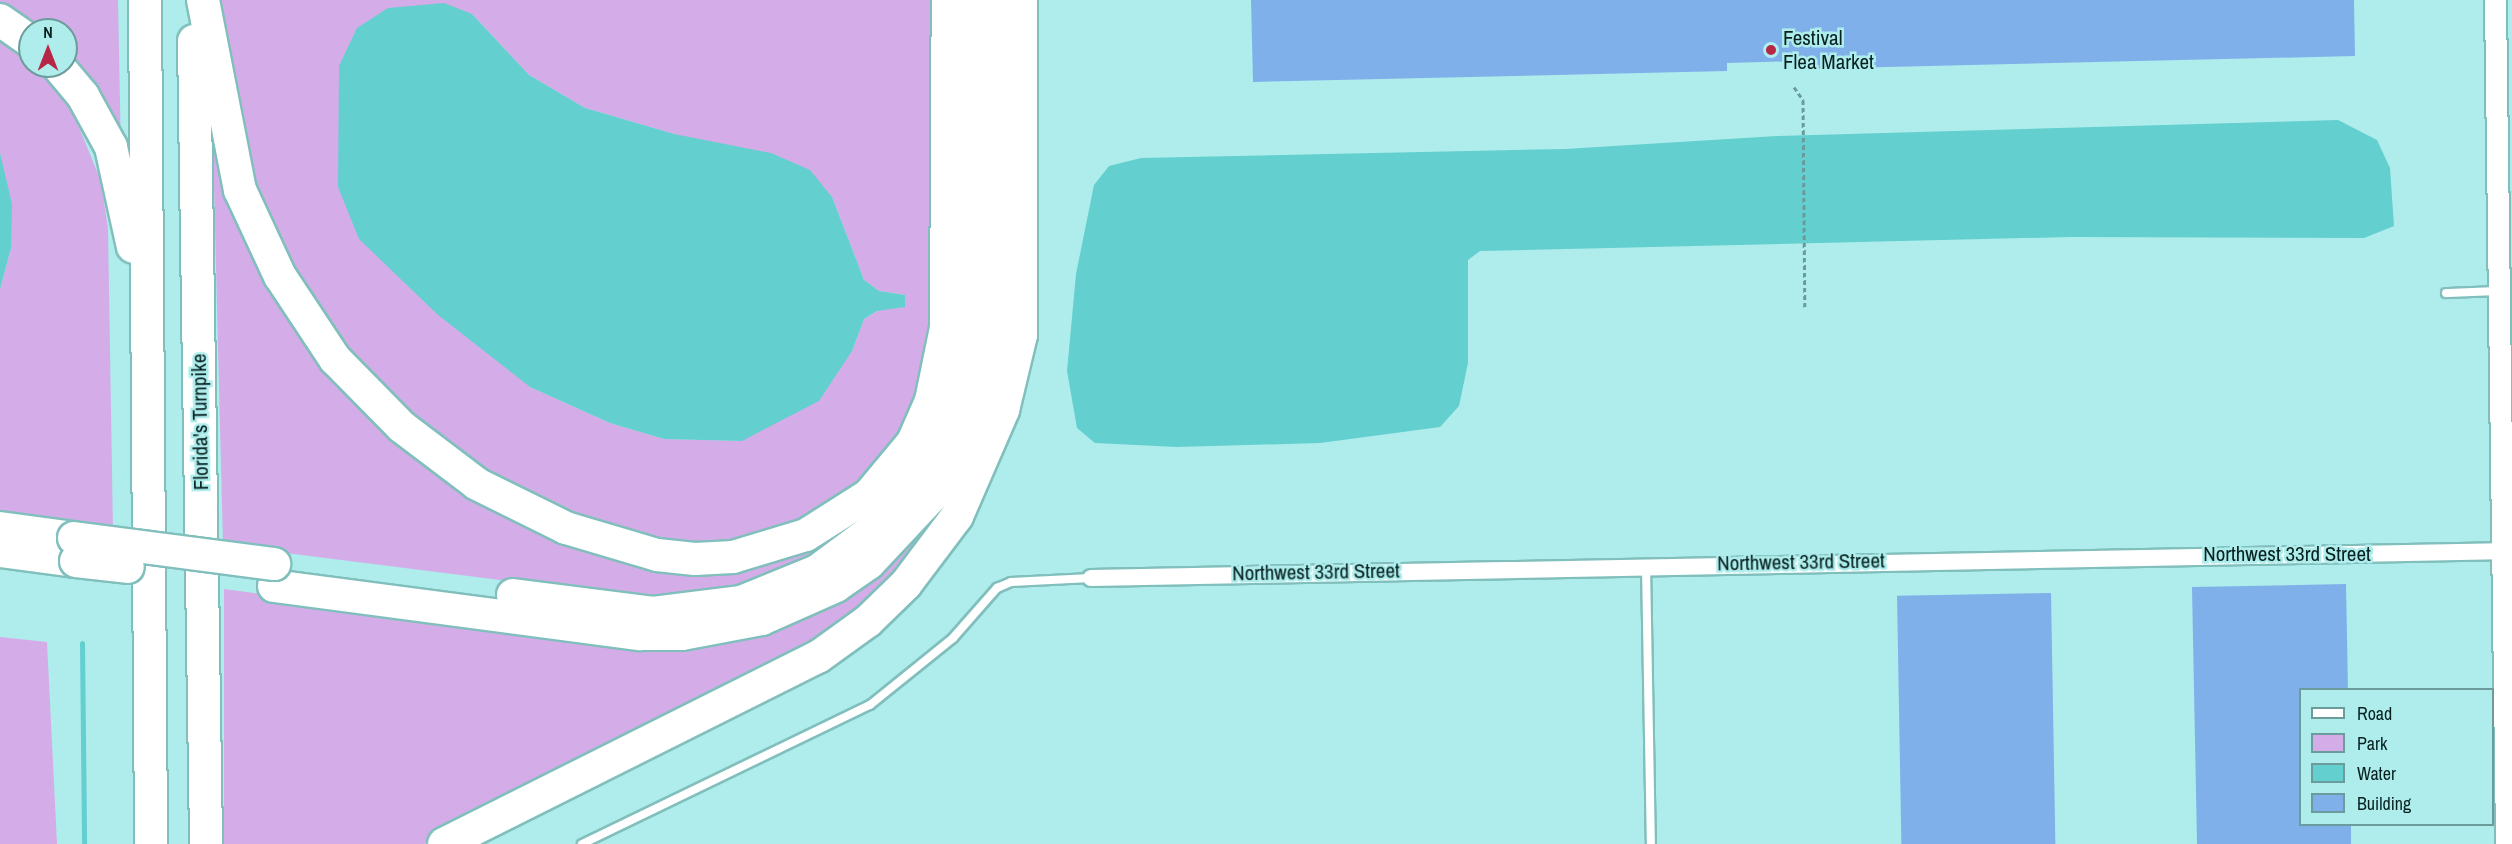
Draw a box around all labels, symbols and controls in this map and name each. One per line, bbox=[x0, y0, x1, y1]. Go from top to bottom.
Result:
north arrow bbox=[18, 18, 78, 78]
text: N bbox=[43, 21, 53, 43]
place label: Festival Flea Market bbox=[1783, 25, 1874, 75]
marker: Festival Flea Market bbox=[1764, 43, 1778, 57]
street label: Florida's Turnpike bbox=[186, 353, 214, 491]
street label: Northwest 33rd Street bbox=[2203, 541, 2371, 567]
street label: Northwest 33rd Street bbox=[1717, 548, 1885, 576]
street label: Northwest 33rd Street bbox=[1232, 558, 1400, 586]
legend bbox=[2299, 688, 2494, 826]
text: Road bbox=[2357, 701, 2392, 726]
text: Park bbox=[2357, 731, 2387, 756]
text: Water bbox=[2357, 761, 2396, 786]
text: Building bbox=[2357, 791, 2411, 816]

